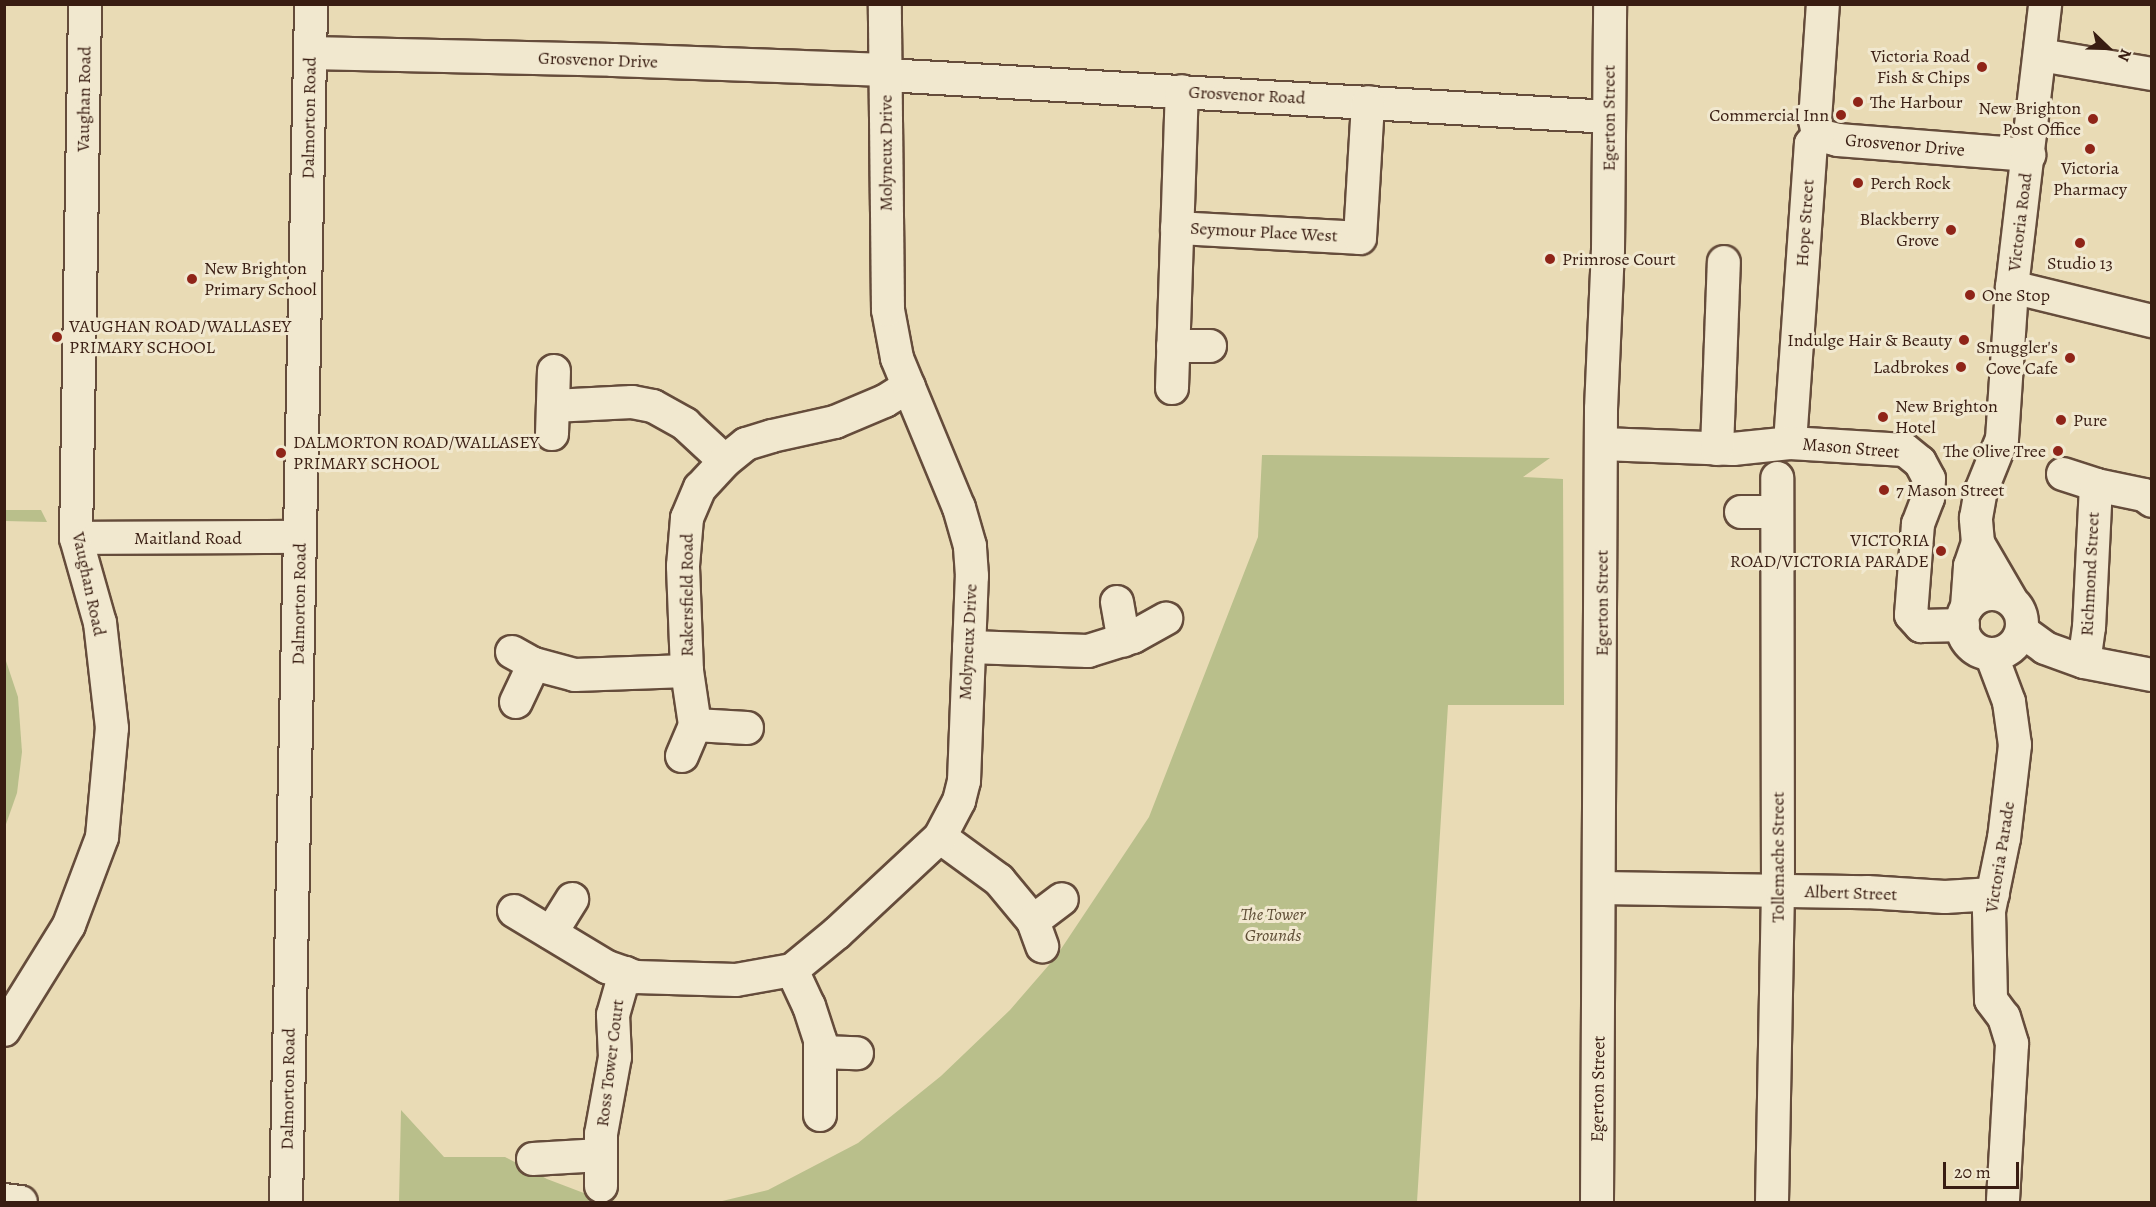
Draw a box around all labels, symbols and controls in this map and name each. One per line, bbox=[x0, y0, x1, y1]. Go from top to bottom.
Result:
north arrow bbox=[2078, 18, 2138, 78]
text: N bbox=[2112, 45, 2137, 65]
street label: Vaughan Road bbox=[72, 46, 96, 152]
place label: Victoria Road Fish & Chips bbox=[1871, 46, 1970, 88]
street label: Grosvenor Drive bbox=[538, 47, 658, 73]
street label: Dalmorton Road bbox=[297, 57, 321, 179]
marker: Victoria Road Fish & Chips bbox=[1975, 60, 1989, 74]
street label: Egerton Street bbox=[1598, 65, 1620, 171]
street label: Grosvenor Road bbox=[1188, 81, 1306, 109]
place label: The Harbour bbox=[1870, 91, 1963, 113]
street label: Molyneux Drive bbox=[875, 95, 897, 211]
marker: The Harbour bbox=[1851, 95, 1865, 109]
place label: New Brighton Post Office bbox=[1978, 98, 2081, 140]
place label: Commercial Inn bbox=[1709, 104, 1829, 126]
marker: Commercial Inn bbox=[1834, 108, 1848, 122]
marker: New Brighton Post Office bbox=[2086, 112, 2100, 126]
street label: Grosvenor Drive bbox=[1844, 129, 1966, 161]
marker: Victoria Pharmacy bbox=[2083, 142, 2097, 156]
place label: Victoria Pharmacy bbox=[2053, 158, 2127, 201]
street label: Victoria Road bbox=[2003, 171, 2037, 273]
place label: Perch Rock bbox=[1870, 172, 1951, 194]
marker: Perch Rock bbox=[1851, 176, 1865, 190]
street label: Hope Street bbox=[1791, 179, 1819, 267]
place label: Blackberry Grove bbox=[1860, 209, 1939, 252]
street label: Seymour Place West bbox=[1190, 217, 1338, 247]
marker: Blackberry Grove bbox=[1944, 223, 1958, 237]
marker: Studio 13 bbox=[2073, 236, 2087, 250]
place label: Primrose Court bbox=[1562, 248, 1676, 270]
marker: Primrose Court bbox=[1543, 252, 1557, 266]
place label: Studio 13 bbox=[2047, 252, 2113, 274]
place label: New Brighton Primary School bbox=[204, 258, 317, 300]
marker: New Brighton Primary School bbox=[185, 272, 199, 286]
place label: One Stop bbox=[1982, 284, 2050, 306]
marker: One Stop bbox=[1963, 288, 1977, 302]
place label: VAUGHAN ROAD/WALLASEY PRIMARY SCHOOL bbox=[69, 316, 291, 358]
place label: Indulge Hair & Beauty bbox=[1787, 329, 1952, 351]
marker: VAUGHAN ROAD/WALLASEY PRIMARY SCHOOL bbox=[50, 330, 64, 344]
marker: Indulge Hair & Beauty bbox=[1957, 333, 1971, 347]
place label: Smuggler's Cove Cafe bbox=[1976, 337, 2058, 380]
marker: Smuggler's Cove Cafe bbox=[2063, 351, 2077, 365]
place label: Ladbrokes bbox=[1873, 356, 1949, 378]
marker: Ladbrokes bbox=[1954, 360, 1968, 374]
place label: New Brighton Hotel bbox=[1895, 396, 1998, 438]
place label: Pure bbox=[2073, 409, 2107, 431]
marker: New Brighton Hotel bbox=[1876, 410, 1890, 424]
marker: Pure bbox=[2054, 413, 2068, 427]
place label: DALMORTON ROAD/WALLASEY PRIMARY SCHOOL bbox=[293, 432, 539, 474]
street label: Mason Street bbox=[1802, 433, 1900, 463]
place label: The Olive Tree bbox=[1943, 440, 2046, 462]
marker: The Olive Tree bbox=[2051, 444, 2065, 458]
marker: DALMORTON ROAD/WALLASEY PRIMARY SCHOOL bbox=[274, 446, 288, 460]
place label: 7 Mason Street bbox=[1896, 479, 2004, 501]
marker: 7 Mason Street bbox=[1877, 483, 1891, 497]
street label: Richmond Street bbox=[2076, 511, 2104, 637]
street label: Maitland Road bbox=[134, 527, 242, 549]
street label: Vaughan Road bbox=[67, 530, 111, 638]
place label: VICTORIA ROAD/VICTORIA PARADE bbox=[1730, 530, 1929, 572]
street label: Rakersfield Road bbox=[676, 533, 698, 657]
street label: Dalmorton Road bbox=[287, 543, 311, 665]
marker: VICTORIA ROAD/VICTORIA PARADE bbox=[1934, 544, 1948, 558]
street label: Egerton Street bbox=[1591, 550, 1613, 656]
street label: Molyneux Drive bbox=[954, 583, 982, 701]
street label: Tollemache Street bbox=[1767, 791, 1789, 923]
street label: Victoria Parade bbox=[1981, 800, 2019, 914]
street label: Albert Street bbox=[1804, 881, 1898, 905]
park label: The Tower Grounds bbox=[1240, 904, 1306, 946]
street label: Ross Tower Court bbox=[591, 998, 629, 1128]
street label: Dalmorton Road bbox=[276, 1028, 300, 1150]
street label: Egerton Street bbox=[1586, 1036, 1610, 1142]
scale bar bbox=[1946, 1150, 2022, 1188]
text: 20 m bbox=[1954, 1160, 1991, 1184]

